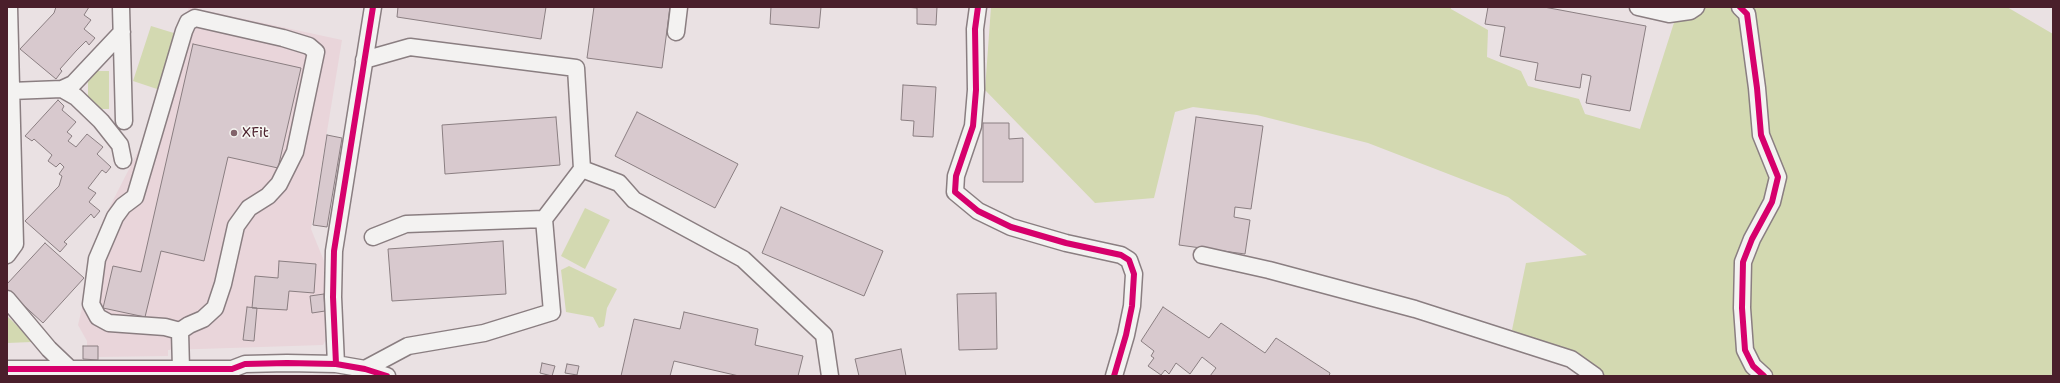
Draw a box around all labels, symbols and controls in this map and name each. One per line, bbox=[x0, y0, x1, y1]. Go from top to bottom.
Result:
place label: XFit bbox=[242, 125, 269, 141]
marker: XFit bbox=[229, 128, 239, 138]

